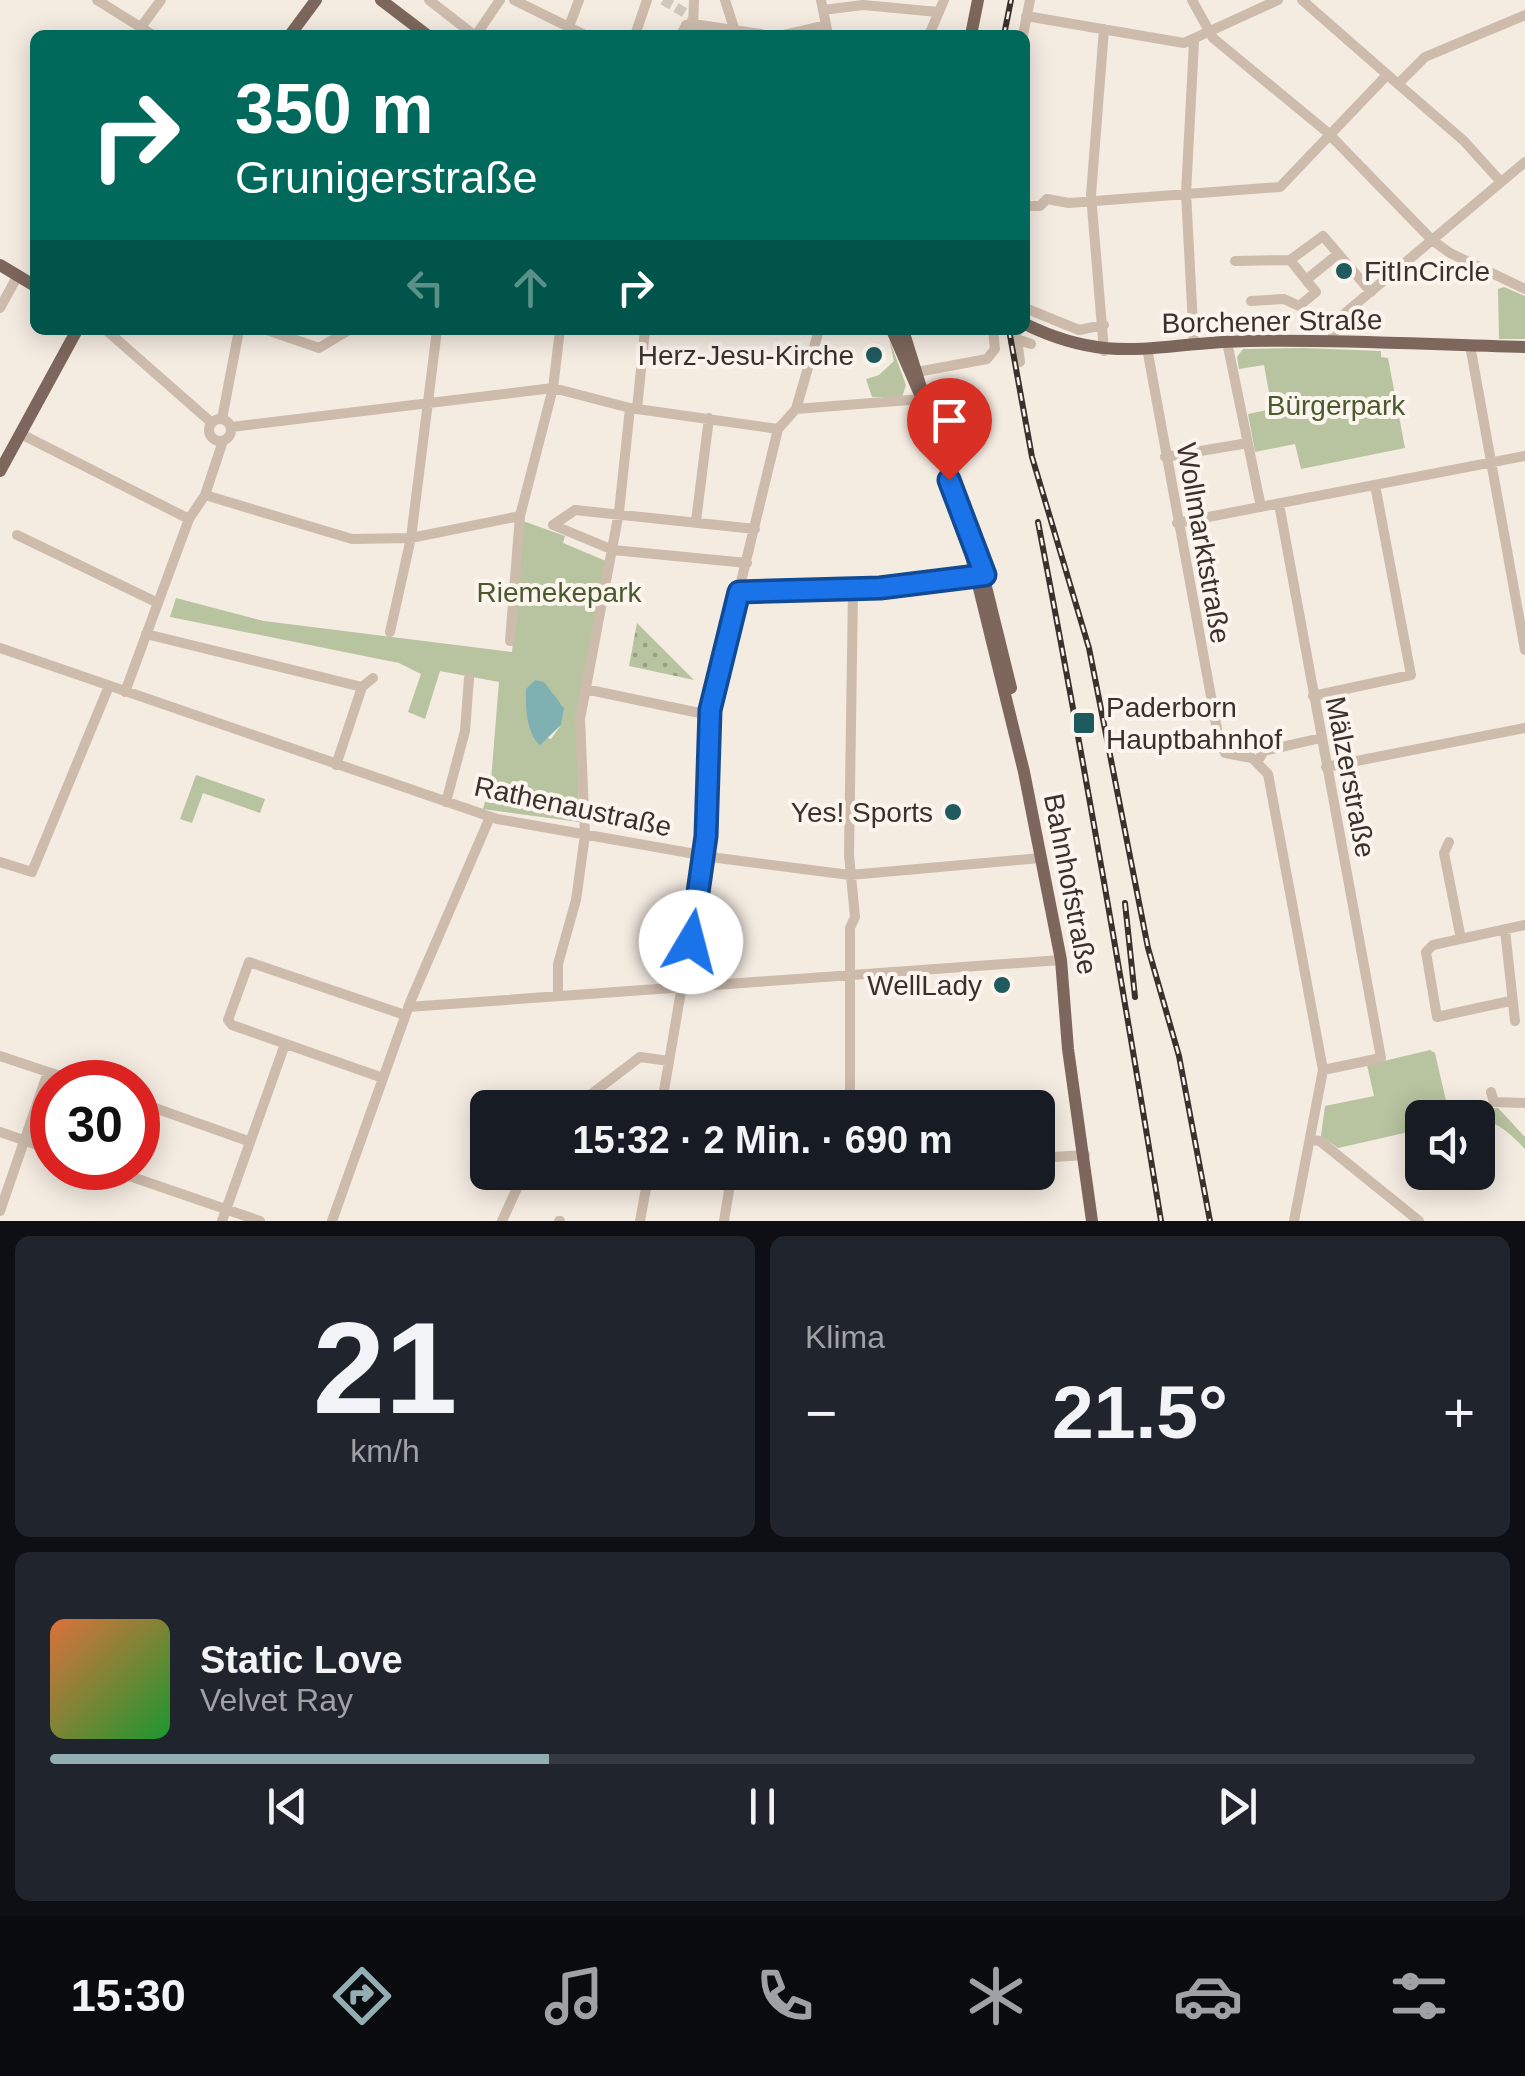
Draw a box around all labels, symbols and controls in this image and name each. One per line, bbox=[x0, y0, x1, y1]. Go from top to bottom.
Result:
icon: right bbox=[70, 70, 200, 200]
text: 350 m bbox=[235, 70, 433, 148]
text: Grunigerstraße bbox=[235, 152, 538, 203]
place label: FitInCircle bbox=[1364, 256, 1490, 287]
icon: left bbox=[398, 260, 453, 315]
icon: ahead bbox=[503, 260, 558, 315]
icon: right bbox=[608, 260, 663, 315]
marker: FitInCircle bbox=[1333, 260, 1355, 282]
street label: Borchener Straße bbox=[1161, 304, 1383, 339]
place label: Herz-Jesu-Kirche bbox=[638, 340, 854, 371]
marker: Herz-Jesu-Kirche bbox=[863, 344, 885, 366]
pin bbox=[907, 378, 992, 481]
park label: Bürgerpark bbox=[1267, 390, 1406, 421]
icon: arrive bbox=[922, 393, 977, 448]
street label: Wollmarktstraße bbox=[1171, 440, 1236, 646]
park label: Riemekepark bbox=[477, 577, 642, 608]
place label: Paderborn Hauptbahnhof bbox=[1106, 692, 1282, 755]
street label: Mälzerstraße bbox=[1320, 694, 1381, 860]
marker: Paderborn Hauptbahnhof bbox=[1071, 710, 1097, 736]
street label: Rathenaustraße bbox=[471, 770, 674, 843]
street label: Bahnhofstraße bbox=[1038, 791, 1103, 977]
place label: Yes! Sports bbox=[791, 797, 933, 828]
marker: Yes! Sports bbox=[942, 801, 964, 823]
position arrow bbox=[639, 890, 743, 994]
place label: WellLady bbox=[867, 970, 982, 1001]
marker: WellLady bbox=[991, 974, 1013, 996]
speed limit sign: 30 bbox=[30, 1060, 160, 1190]
map controls bbox=[1405, 1100, 1495, 1190]
button: sound bbox=[1405, 1100, 1495, 1190]
text: 15:32 · 2 Min. · 690 m bbox=[572, 1119, 953, 1161]
text: 21 bbox=[313, 1295, 457, 1441]
text: Klima bbox=[805, 1319, 885, 1355]
text: 21.5° bbox=[1052, 1370, 1228, 1454]
text: − bbox=[805, 1382, 837, 1444]
text: + bbox=[1443, 1382, 1475, 1444]
text: km/h bbox=[350, 1433, 420, 1469]
text: Static Love bbox=[200, 1639, 403, 1681]
text: Velvet Ray bbox=[200, 1682, 353, 1718]
icon: previous bbox=[260, 1779, 315, 1834]
icon: pause bbox=[735, 1779, 790, 1834]
icon: next bbox=[1210, 1779, 1265, 1834]
icon: directions bbox=[327, 1961, 397, 2031]
icon: music bbox=[539, 1961, 609, 2031]
icon: phone bbox=[750, 1961, 820, 2031]
icon: climate bbox=[961, 1961, 1031, 2031]
icon: car bbox=[1173, 1961, 1243, 2031]
icon: filters bbox=[1384, 1961, 1454, 2031]
text: 15:30 bbox=[71, 1970, 186, 2021]

